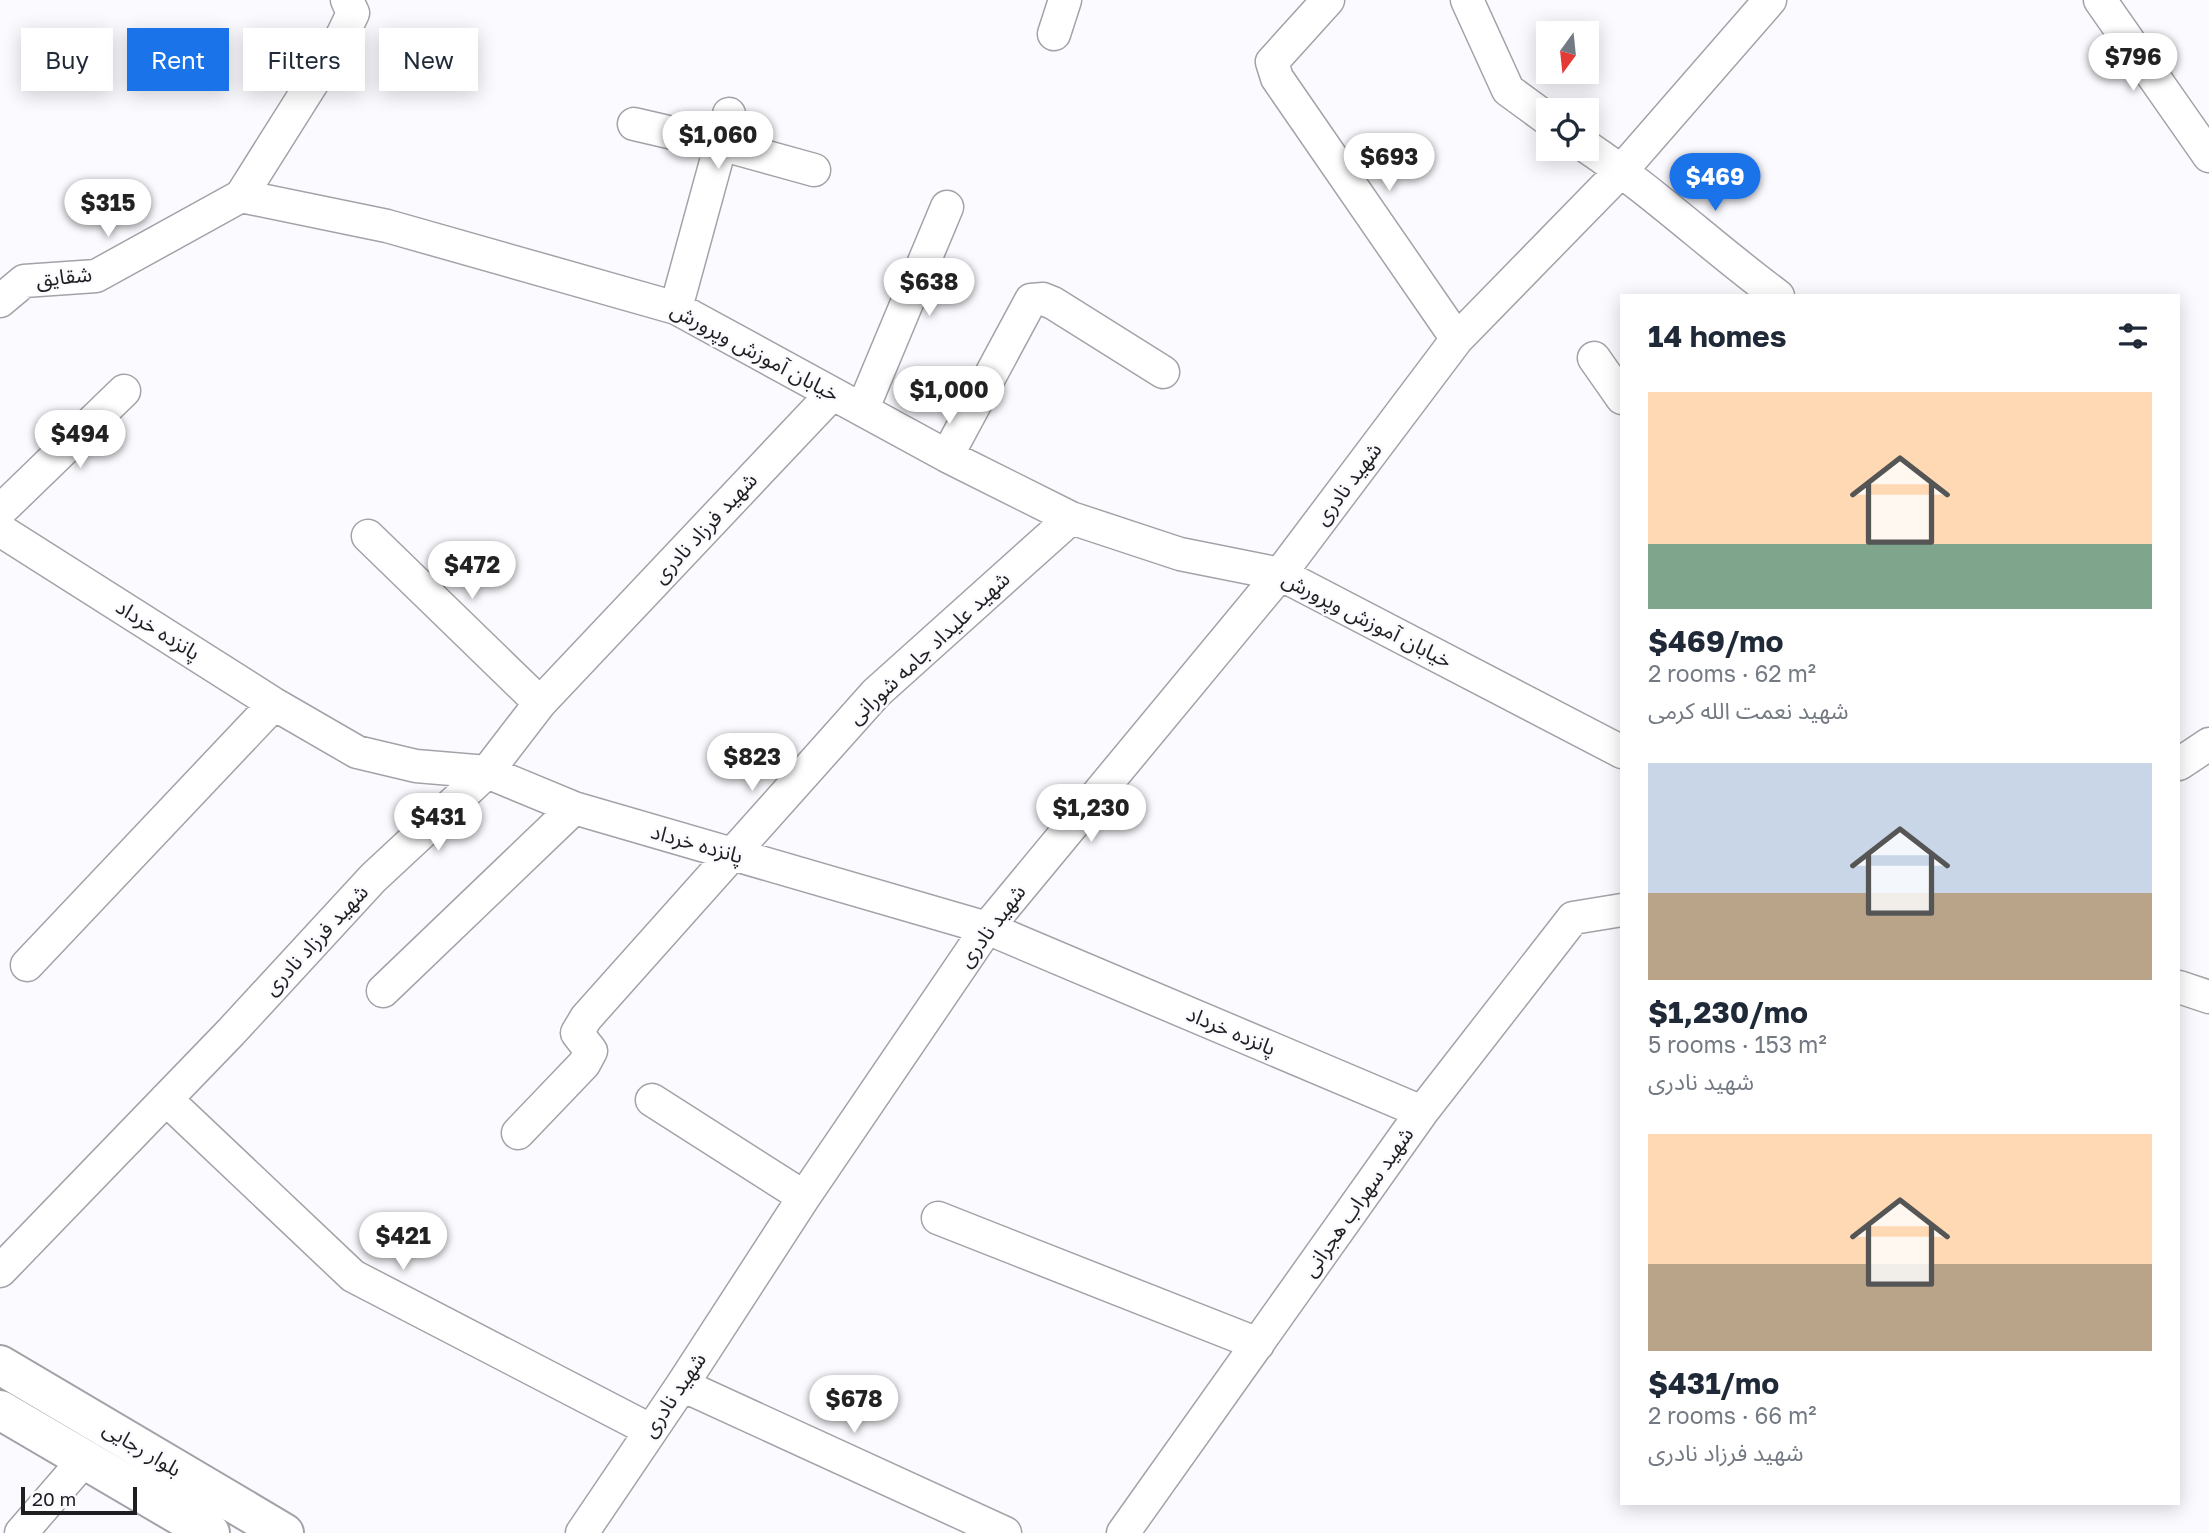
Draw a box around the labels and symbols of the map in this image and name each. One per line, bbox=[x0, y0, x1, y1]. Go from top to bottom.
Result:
north arrow bbox=[1536, 21, 1600, 84]
pin: $796 bbox=[2092, 34, 2174, 93]
pin: $1,060 bbox=[661, 111, 775, 171]
pin: $693 bbox=[1348, 134, 1430, 193]
pin: $469 bbox=[1674, 154, 1756, 213]
pin: $315 bbox=[67, 180, 149, 239]
pin: $638 bbox=[888, 258, 970, 318]
street label: شقایق bbox=[35, 260, 93, 293]
street label: خیابان آموزش وپرورش bbox=[666, 296, 844, 408]
pin: $1,000 bbox=[892, 366, 1006, 426]
pin: $494 bbox=[39, 410, 121, 470]
street label: شهید نادری bbox=[1308, 437, 1387, 530]
street label: شهید فرزاد نادری bbox=[646, 467, 762, 588]
pin: $472 bbox=[431, 542, 513, 601]
street label: شهید علیداد جامه شورانی bbox=[842, 565, 1015, 729]
street label: خیابان آموزش وپرورش bbox=[1278, 565, 1457, 674]
street label: پانزده خرداد bbox=[111, 593, 206, 666]
pin: $823 bbox=[711, 734, 793, 793]
pin: $1,230 bbox=[1034, 784, 1148, 844]
pin: $431 bbox=[397, 794, 479, 853]
street label: پانزده خرداد bbox=[648, 818, 746, 870]
street label: شهید فرزاد نادری bbox=[257, 879, 373, 1000]
street label: شهید نادری bbox=[952, 879, 1031, 972]
street label: پانزده خرداد bbox=[1182, 1000, 1280, 1062]
street label: شهید سهراب هجرانی bbox=[1296, 1122, 1419, 1281]
pin: $421 bbox=[362, 1212, 444, 1272]
street label: شهید نادری bbox=[635, 1347, 711, 1442]
pin: $678 bbox=[813, 1376, 895, 1435]
street label: بلوار رجایی bbox=[99, 1415, 186, 1482]
scale bar bbox=[21, 1484, 136, 1516]

